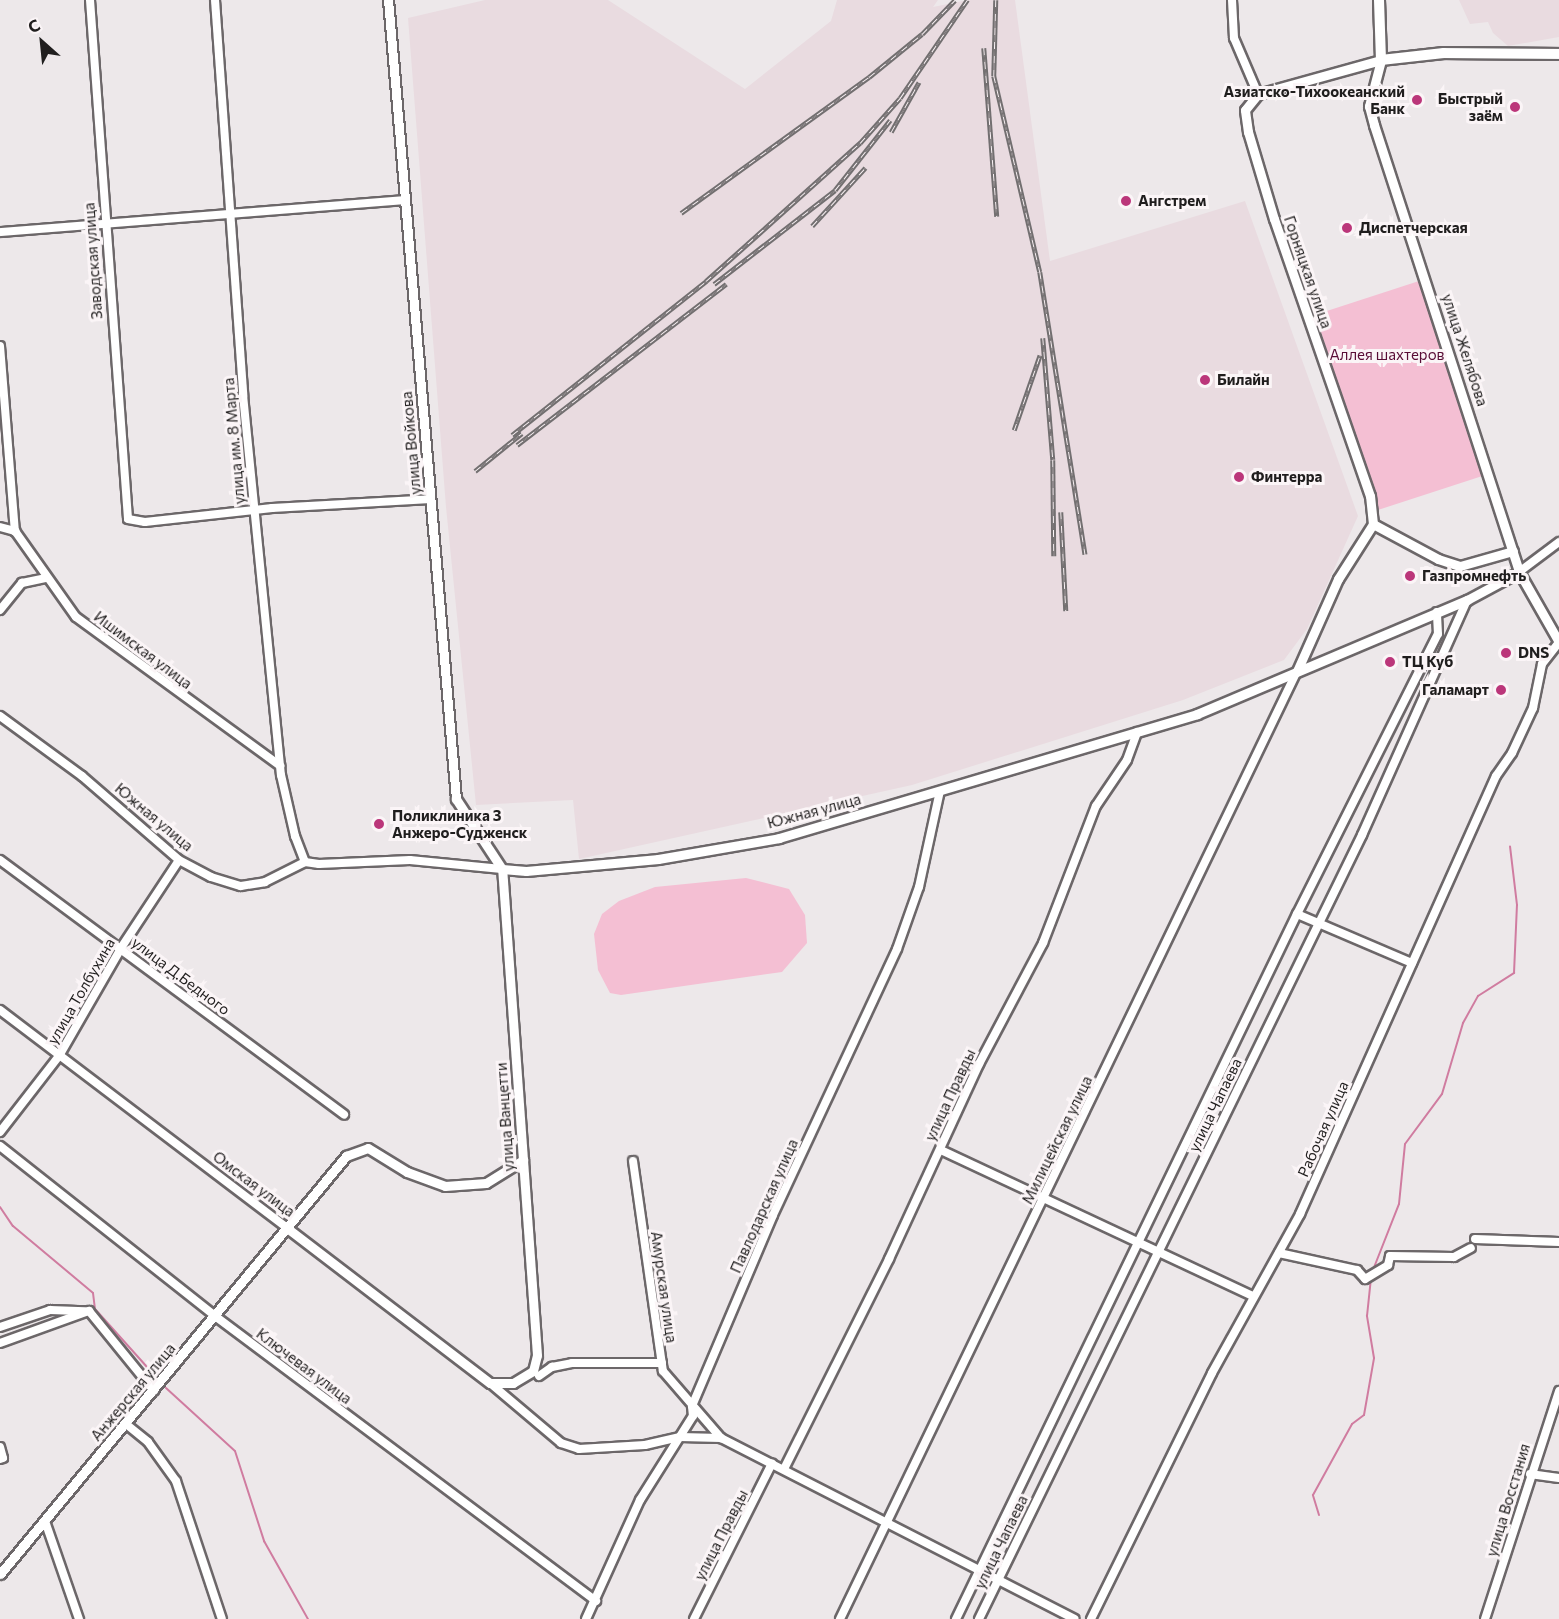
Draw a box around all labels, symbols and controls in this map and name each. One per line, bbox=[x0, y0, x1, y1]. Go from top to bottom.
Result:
north arrow bbox=[12, 12, 72, 72]
text: С bbox=[24, 15, 43, 36]
place label: Азиатско-Тихоокеанский Банк bbox=[1224, 82, 1405, 117]
place label: Быстрый заём bbox=[1438, 89, 1503, 124]
marker: Азиатско-Тихоокеанский Банк bbox=[1410, 93, 1424, 107]
marker: Быстрый заём bbox=[1508, 100, 1522, 114]
place label: Ангстрем bbox=[1138, 192, 1206, 210]
marker: Ангстрем bbox=[1119, 194, 1133, 208]
street label: Заводская улица bbox=[80, 202, 106, 320]
street label: Горняцкая улица bbox=[1280, 213, 1336, 331]
place label: Диспетчерская bbox=[1359, 219, 1468, 237]
marker: Диспетчерская bbox=[1340, 221, 1354, 235]
street label: улица Желябова bbox=[1438, 292, 1492, 408]
park label: Аллея шахтеров bbox=[1329, 346, 1445, 364]
place label: Билайн bbox=[1217, 371, 1270, 389]
marker: Билайн bbox=[1198, 373, 1212, 387]
street label: улица им. 8 Марта bbox=[219, 377, 249, 505]
street label: улица Войкова bbox=[398, 391, 424, 495]
place label: Финтерра bbox=[1251, 468, 1322, 486]
marker: Финтерра bbox=[1232, 470, 1246, 484]
place label: Газпромнефть bbox=[1422, 567, 1526, 585]
marker: Газпромнефть bbox=[1403, 569, 1417, 583]
street label: Ишимская улица bbox=[90, 607, 196, 693]
place label: DNS bbox=[1518, 644, 1549, 662]
marker: DNS bbox=[1499, 646, 1513, 660]
place label: ТЦ Куб bbox=[1402, 653, 1453, 671]
marker: ТЦ Куб bbox=[1383, 655, 1397, 669]
place label: Галамарт bbox=[1422, 681, 1489, 699]
marker: Галамарт bbox=[1494, 683, 1508, 697]
street label: Южная улица bbox=[111, 779, 197, 855]
street label: Южная улица bbox=[765, 790, 863, 832]
place label: Поликлиника 3 Анжеро-Судженск bbox=[392, 806, 527, 841]
marker: Поликлиника 3 Анжеро-Судженск bbox=[370, 815, 388, 833]
street label: улица Д.Бедного bbox=[128, 933, 234, 1019]
street label: улица Толбухина bbox=[43, 935, 119, 1047]
street label: улица Правды bbox=[921, 1046, 979, 1144]
street label: улица Чапаева bbox=[1185, 1055, 1245, 1155]
street label: улица Ванцетти bbox=[492, 1062, 518, 1172]
street label: Милицейская улица bbox=[1018, 1073, 1096, 1207]
street label: Рабочая улица bbox=[1294, 1078, 1352, 1180]
street label: Павлодарская улица bbox=[726, 1136, 802, 1276]
street label: Омская улица bbox=[209, 1147, 299, 1221]
street label: Амурская улица bbox=[647, 1230, 681, 1344]
street label: Ключевая улица bbox=[253, 1324, 355, 1408]
street label: Анжерская улица bbox=[87, 1339, 179, 1445]
street label: улица Восстания bbox=[1482, 1441, 1534, 1559]
street label: улица Правды bbox=[690, 1487, 752, 1583]
street label: улица Чапаева bbox=[971, 1492, 1031, 1592]

